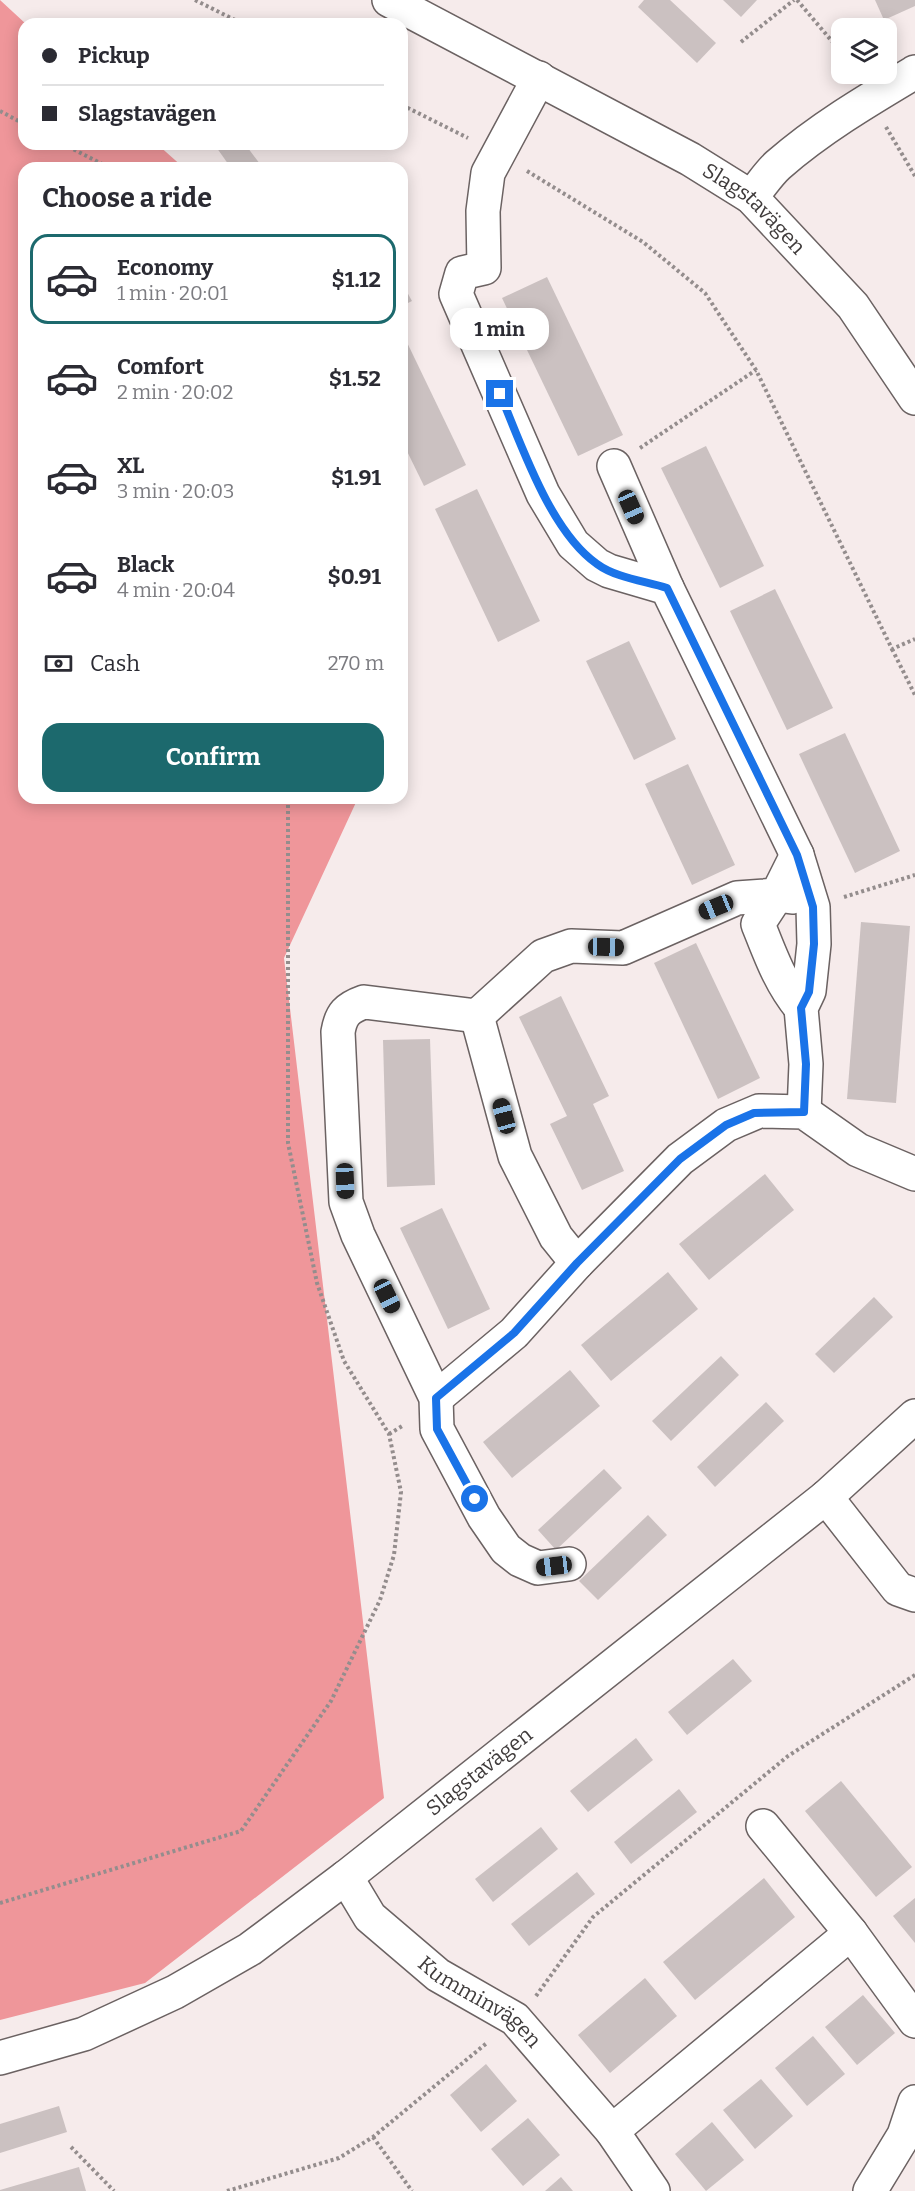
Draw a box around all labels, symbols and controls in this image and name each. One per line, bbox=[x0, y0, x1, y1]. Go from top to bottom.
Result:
map controls bbox=[831, 18, 897, 84]
button: layers bbox=[831, 18, 897, 84]
text: Pickup bbox=[78, 42, 150, 69]
text: Slagstavägen bbox=[78, 100, 216, 127]
street label: Slagstavägen bbox=[698, 157, 811, 260]
text: Choose a ride bbox=[42, 182, 212, 214]
icon: car bbox=[45, 252, 99, 306]
text: Economy bbox=[117, 254, 213, 281]
text: $1.12 bbox=[332, 266, 381, 293]
text: 1 min · 20:01 bbox=[117, 281, 228, 305]
callout: 1 min bbox=[450, 307, 550, 349]
text: 1 min bbox=[474, 317, 525, 341]
icon: car bbox=[45, 351, 99, 405]
text: Comfort bbox=[117, 353, 204, 380]
text: $1.52 bbox=[329, 365, 381, 392]
text: 2 min · 20:02 bbox=[117, 380, 233, 404]
route end bbox=[486, 380, 513, 407]
icon: car bbox=[45, 450, 99, 504]
text: XL bbox=[117, 452, 144, 479]
text: $1.91 bbox=[331, 464, 381, 491]
text: 3 min · 20:03 bbox=[117, 479, 234, 503]
car bbox=[615, 487, 647, 527]
icon: car bbox=[45, 549, 99, 603]
text: Black bbox=[117, 551, 174, 578]
text: $0.91 bbox=[328, 563, 381, 590]
text: 4 min · 20:04 bbox=[117, 578, 235, 602]
icon: cash bbox=[42, 647, 75, 680]
text: Cash bbox=[90, 650, 140, 677]
text: 270 m bbox=[328, 651, 384, 675]
button: Confirm bbox=[42, 723, 384, 792]
car bbox=[696, 892, 736, 922]
car bbox=[588, 938, 624, 956]
car bbox=[491, 1096, 517, 1136]
car bbox=[335, 1163, 355, 1199]
car bbox=[371, 1276, 403, 1316]
route start bbox=[461, 1485, 488, 1512]
car bbox=[535, 1555, 573, 1577]
street label: Slagstavägen bbox=[421, 1721, 538, 1822]
street label: Kumminvägen bbox=[412, 1951, 547, 2053]

